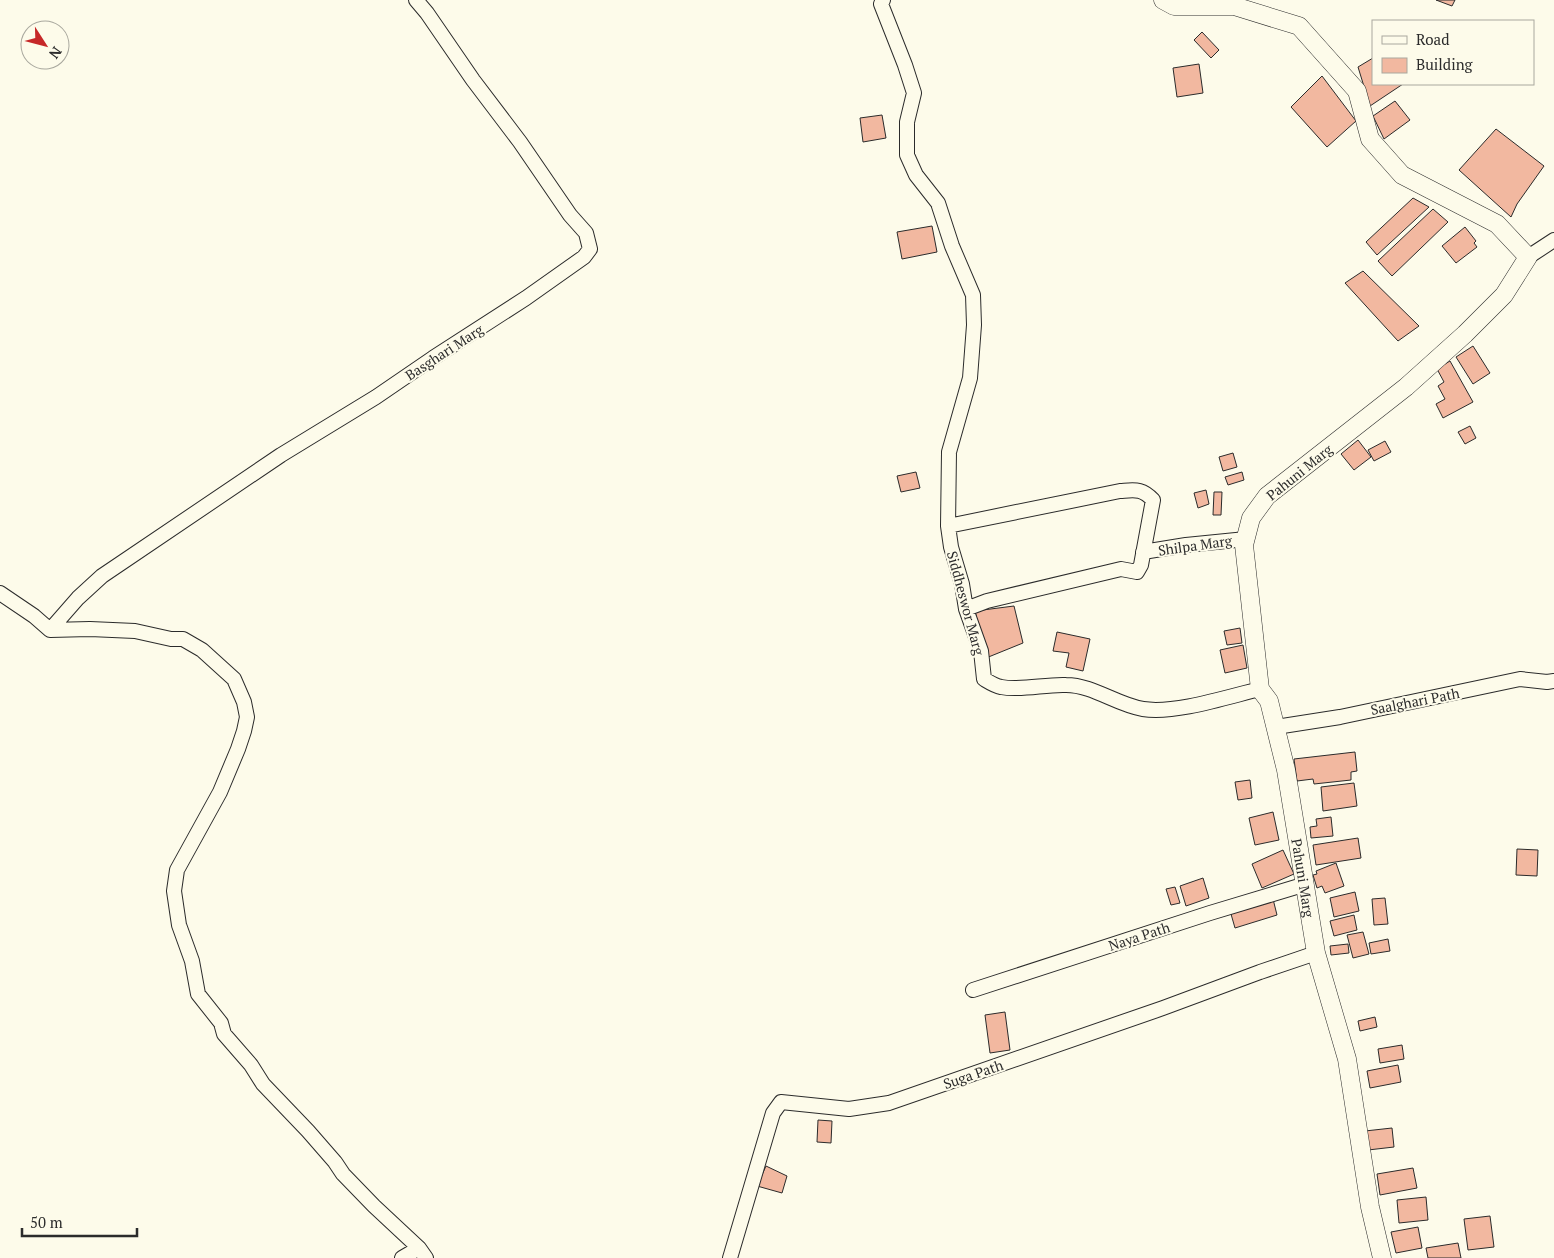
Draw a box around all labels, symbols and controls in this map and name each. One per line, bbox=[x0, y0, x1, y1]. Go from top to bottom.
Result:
north arrow bbox=[20, 20, 70, 70]
legend bbox=[1372, 20, 1534, 85]
text: Road bbox=[1416, 29, 1449, 49]
text: N bbox=[45, 43, 67, 63]
text: Building bbox=[1416, 54, 1474, 74]
street label: Basghari Marg bbox=[401, 319, 487, 384]
street label: Pahuni Marg bbox=[1262, 439, 1336, 504]
street label: Shilpa Marg bbox=[1157, 530, 1234, 560]
street label: Siddheswor Marg bbox=[943, 549, 989, 658]
street label: Saalghari Path bbox=[1369, 683, 1461, 719]
street label: Pahuni Marg bbox=[1288, 837, 1320, 919]
street label: Naya Path bbox=[1106, 917, 1172, 955]
street label: Suga Path bbox=[940, 1055, 1006, 1093]
scale bar bbox=[22, 1206, 138, 1238]
text: 50 m bbox=[30, 1212, 63, 1232]

